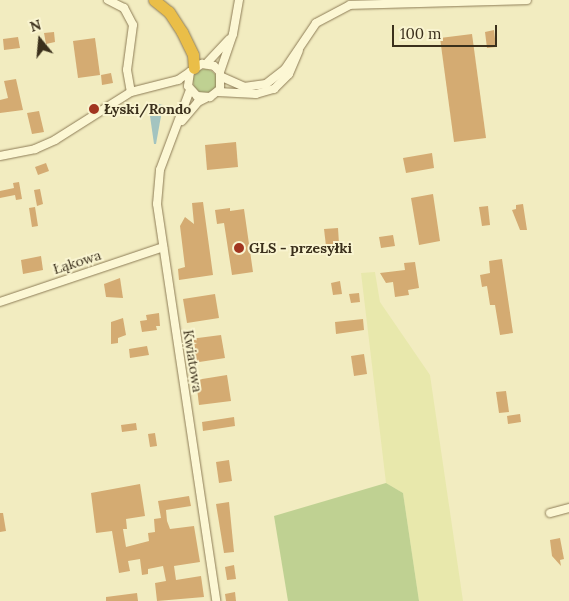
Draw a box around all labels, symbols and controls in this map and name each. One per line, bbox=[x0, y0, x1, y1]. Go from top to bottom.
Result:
north arrow bbox=[15, 15, 65, 65]
text: N bbox=[28, 15, 43, 36]
scale bar bbox=[394, 15, 499, 47]
text: 100 m bbox=[400, 24, 441, 43]
place label: Łyski/Rondo bbox=[104, 101, 191, 117]
marker: Łyski/Rondo bbox=[88, 103, 100, 115]
place label: GLS - przesyłki bbox=[249, 240, 352, 256]
marker: GLS - przesyłki bbox=[233, 242, 245, 254]
street label: Łąkowa bbox=[51, 246, 103, 278]
street label: Kwiatowa bbox=[180, 329, 206, 393]

